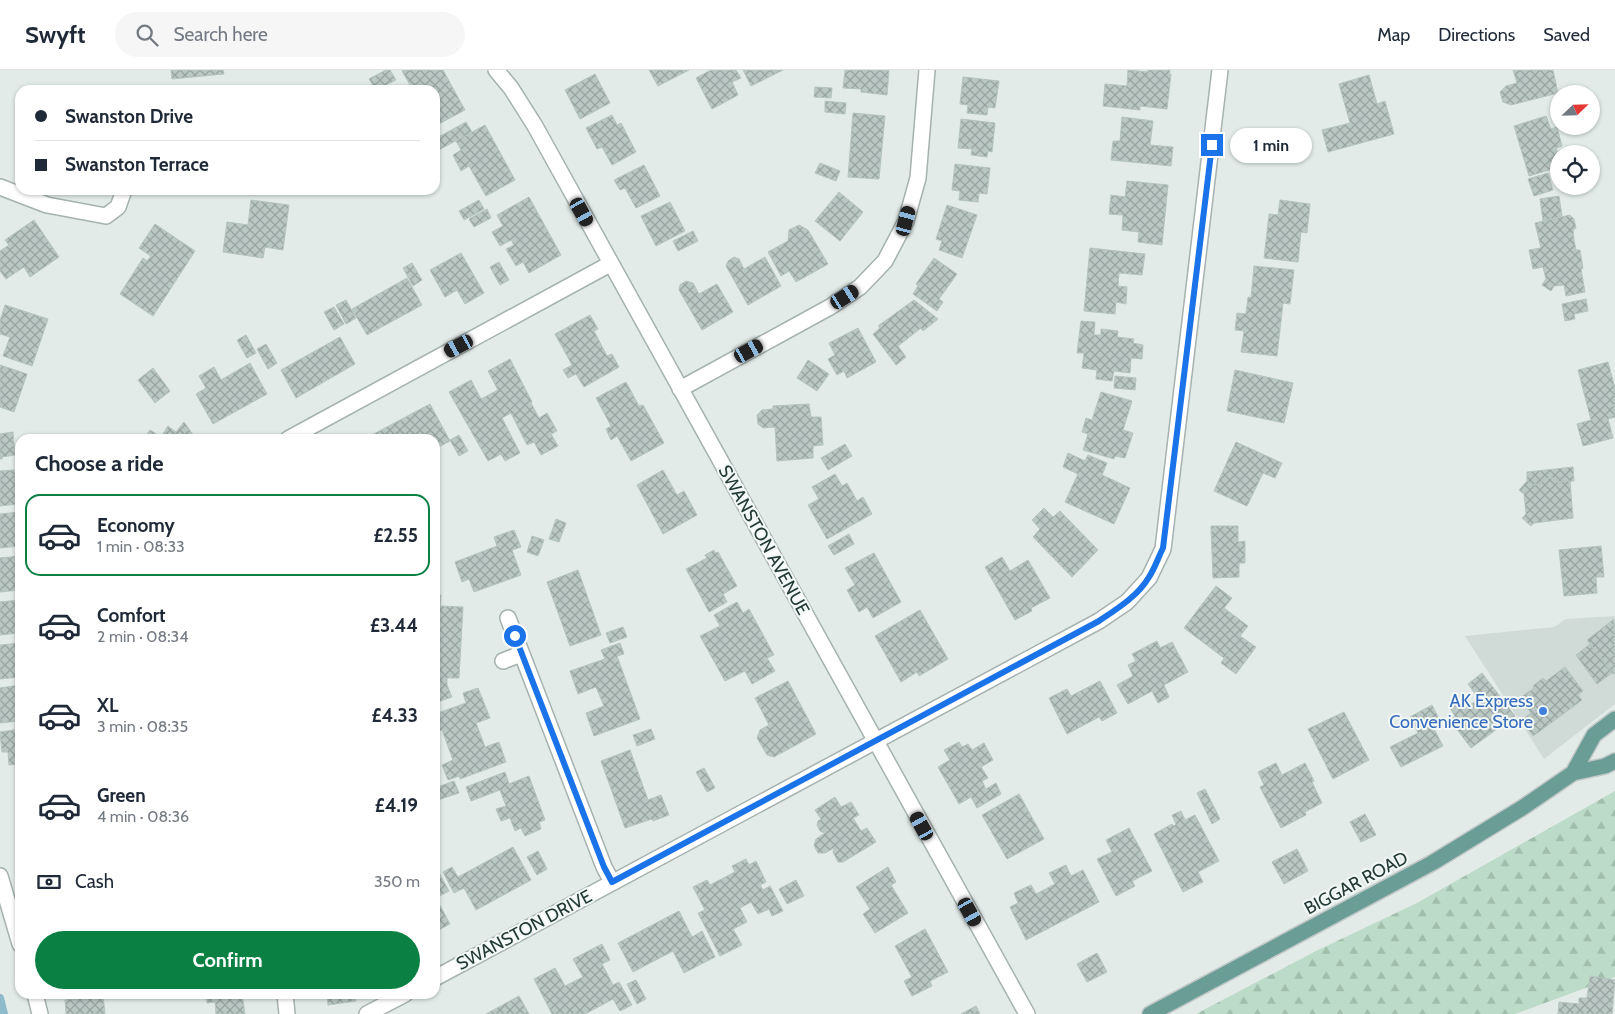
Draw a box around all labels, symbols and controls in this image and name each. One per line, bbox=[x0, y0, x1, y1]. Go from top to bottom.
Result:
search box bbox=[115, 12, 465, 57]
text: Swyft bbox=[25, 20, 85, 49]
icon: search bbox=[133, 21, 161, 49]
text: Search here bbox=[173, 23, 268, 46]
text: Map bbox=[1377, 24, 1410, 46]
text: Directions bbox=[1438, 24, 1515, 46]
text: Saved bbox=[1543, 24, 1590, 46]
north arrow bbox=[1550, 85, 1600, 135]
map controls bbox=[1550, 85, 1600, 195]
text: Swanston Drive bbox=[65, 105, 193, 128]
callout: 1 min bbox=[1230, 128, 1312, 162]
route end bbox=[1201, 134, 1223, 156]
text: 1 min bbox=[1253, 136, 1289, 155]
button: locate bbox=[1550, 145, 1600, 195]
text: Swanston Terrace bbox=[65, 153, 209, 176]
car bbox=[568, 195, 595, 229]
car bbox=[894, 205, 917, 237]
car bbox=[828, 283, 861, 311]
car bbox=[442, 332, 475, 360]
car bbox=[732, 337, 765, 365]
text: Choose a ride bbox=[35, 450, 164, 477]
street label: SWANSTON AVENUE bbox=[714, 461, 814, 619]
icon: car bbox=[37, 513, 82, 558]
text: Economy bbox=[97, 514, 175, 537]
text: £2.55 bbox=[373, 524, 418, 547]
text: 1 min · 08:33 bbox=[97, 537, 185, 556]
icon: car bbox=[37, 603, 82, 648]
text: Comfort bbox=[97, 604, 166, 627]
text: £3.44 bbox=[370, 614, 418, 637]
route start bbox=[504, 625, 526, 647]
text: 2 min · 08:34 bbox=[97, 627, 188, 646]
place label: AK Express Convenience Store bbox=[1389, 690, 1533, 733]
icon: car bbox=[37, 693, 82, 738]
text: XL bbox=[97, 694, 118, 717]
text: £4.33 bbox=[372, 704, 418, 727]
marker: AK Express Convenience Store bbox=[1537, 705, 1549, 717]
text: 3 min · 08:35 bbox=[97, 717, 188, 736]
icon: car bbox=[37, 783, 82, 828]
text: Green bbox=[97, 784, 146, 807]
text: £4.19 bbox=[375, 794, 418, 817]
text: 4 min · 08:36 bbox=[97, 807, 189, 826]
car bbox=[908, 809, 935, 843]
street label: BIGGAR ROAD bbox=[1300, 846, 1412, 920]
icon: cash bbox=[35, 868, 63, 896]
text: Cash bbox=[75, 870, 114, 893]
text: 350 m bbox=[374, 872, 420, 891]
street label: SWANSTON DRIVE bbox=[452, 885, 596, 975]
car bbox=[956, 895, 983, 929]
button: Confirm bbox=[35, 931, 420, 989]

